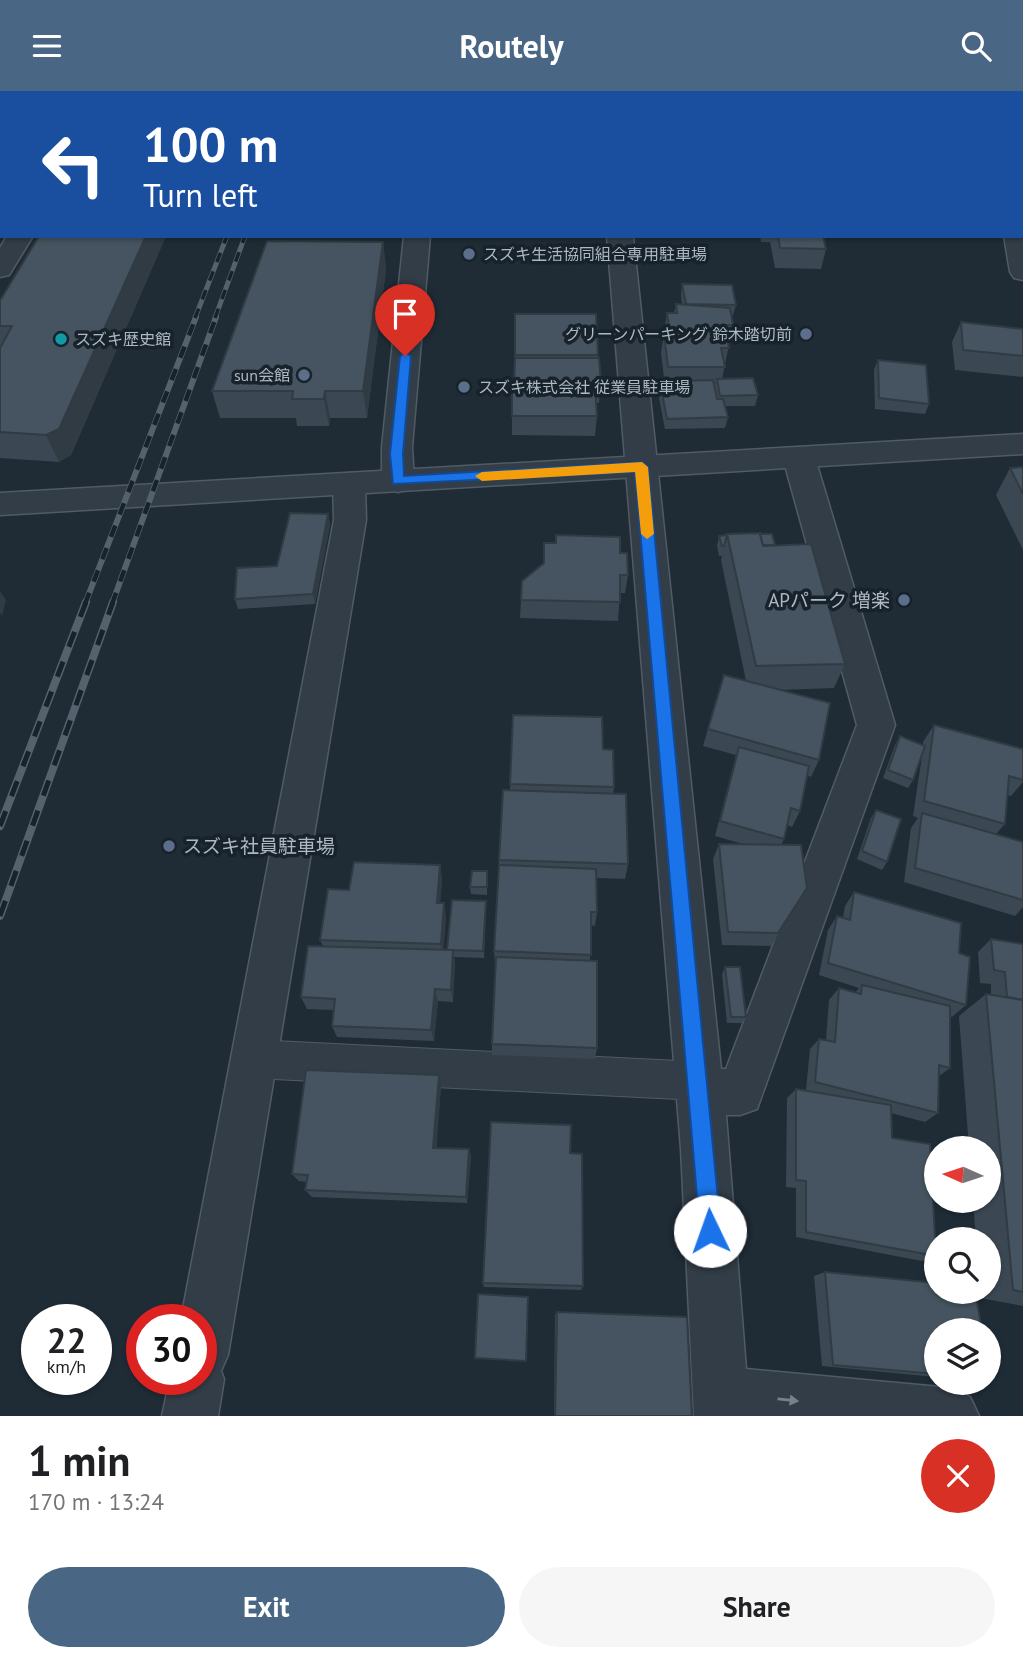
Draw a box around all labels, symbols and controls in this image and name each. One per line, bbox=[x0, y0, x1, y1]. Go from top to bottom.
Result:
text: Routely bbox=[459, 25, 564, 67]
icon: menu bbox=[28, 27, 66, 65]
icon: search bbox=[957, 27, 995, 65]
text: 100 m bbox=[143, 112, 278, 176]
icon: left bbox=[28, 119, 119, 210]
text: Turn left bbox=[143, 174, 258, 216]
place label: スズキ生活協同組合専用駐車場 bbox=[483, 244, 707, 264]
marker: スズキ生活協同組合専用駐車場 bbox=[461, 246, 477, 262]
pin bbox=[375, 284, 435, 356]
icon: arrive bbox=[386, 295, 424, 333]
place label: グリーンパーキング 鈴木踏切前 bbox=[565, 324, 792, 344]
marker: グリーンパーキング 鈴木踏切前 bbox=[798, 326, 814, 342]
place label: スズキ歴史館 bbox=[75, 329, 171, 349]
marker: スズキ歴史館 bbox=[53, 331, 69, 347]
place label: sun会館 bbox=[234, 365, 290, 385]
marker: sun会館 bbox=[296, 367, 312, 383]
place label: スズキ株式会社 従業員駐車場 bbox=[478, 377, 690, 397]
marker: スズキ株式会社 従業員駐車場 bbox=[456, 379, 472, 395]
place label: APパーク 増楽 bbox=[768, 588, 890, 612]
marker: APパーク 増楽 bbox=[896, 592, 912, 608]
place label: スズキ社員駐車場 bbox=[183, 834, 335, 858]
marker: スズキ社員駐車場 bbox=[161, 838, 177, 854]
north arrow bbox=[924, 1136, 1001, 1213]
map controls bbox=[924, 1136, 1001, 1395]
position arrow bbox=[673, 1194, 747, 1268]
button: search bbox=[924, 1227, 1001, 1304]
speed limit sign: 30 bbox=[126, 1304, 217, 1395]
text: 22 bbox=[47, 1317, 86, 1363]
button: layers bbox=[924, 1318, 1001, 1395]
text: km/h bbox=[47, 1355, 86, 1378]
one-way arrow bbox=[778, 1395, 800, 1406]
text: 1 min bbox=[28, 1433, 130, 1488]
button: close bbox=[921, 1439, 995, 1513]
text: 170 m · 13:24 bbox=[28, 1487, 164, 1516]
button: Exit bbox=[28, 1567, 505, 1647]
button: Share bbox=[519, 1567, 995, 1647]

